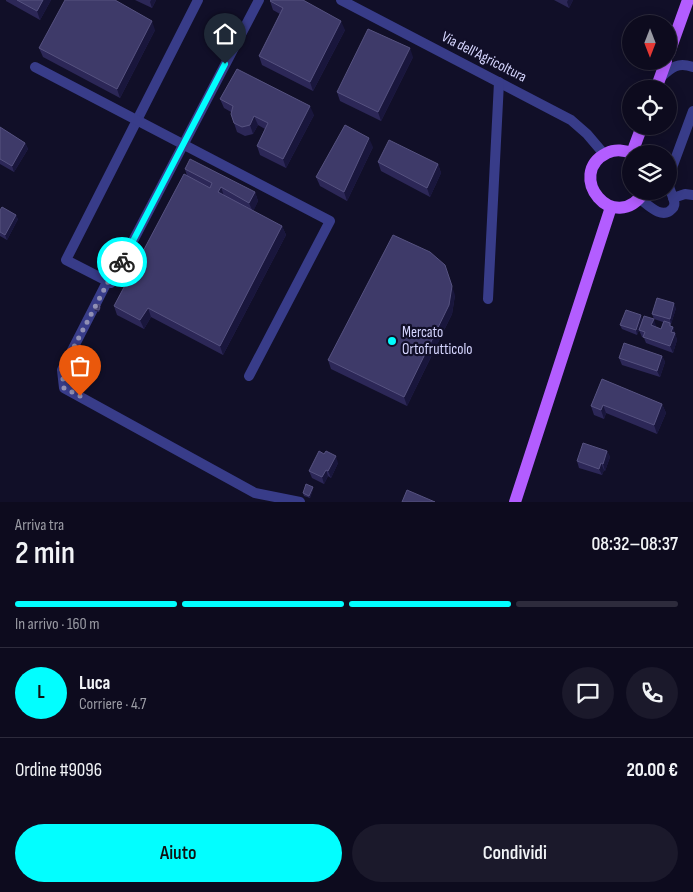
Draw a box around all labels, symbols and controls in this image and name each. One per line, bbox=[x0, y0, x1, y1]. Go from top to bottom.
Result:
pin bbox=[204, 13, 246, 64]
north arrow bbox=[622, 15, 678, 70]
map controls bbox=[622, 15, 677, 200]
icon: home bbox=[211, 20, 239, 48]
street label: Via dell'Agricoltura bbox=[438, 27, 530, 87]
button: locate bbox=[622, 80, 677, 135]
button: layers bbox=[622, 145, 677, 200]
courier bbox=[97, 237, 147, 287]
icon: bike bbox=[108, 248, 136, 276]
place label: Mercato Ortofrutticolo bbox=[402, 323, 473, 359]
marker: Mercato Ortofrutticolo bbox=[386, 335, 398, 347]
pin bbox=[59, 345, 101, 396]
icon: bag bbox=[66, 352, 94, 380]
text: Arriva tra bbox=[15, 516, 64, 535]
text: 08:32–08:37 bbox=[592, 533, 678, 556]
text: 2 min bbox=[15, 534, 75, 573]
text: In arrivo · 160 m bbox=[15, 615, 99, 634]
button: chat bbox=[562, 667, 614, 719]
button: phone bbox=[626, 667, 678, 719]
text: Luca bbox=[79, 672, 110, 695]
text: L bbox=[37, 681, 45, 704]
text: Corriere · 4.7 bbox=[79, 695, 147, 714]
text: Ordine #9096 bbox=[15, 759, 102, 782]
text: 20.00 € bbox=[626, 759, 678, 782]
button: Aiuto bbox=[15, 824, 342, 882]
button: Condividi bbox=[352, 824, 678, 882]

